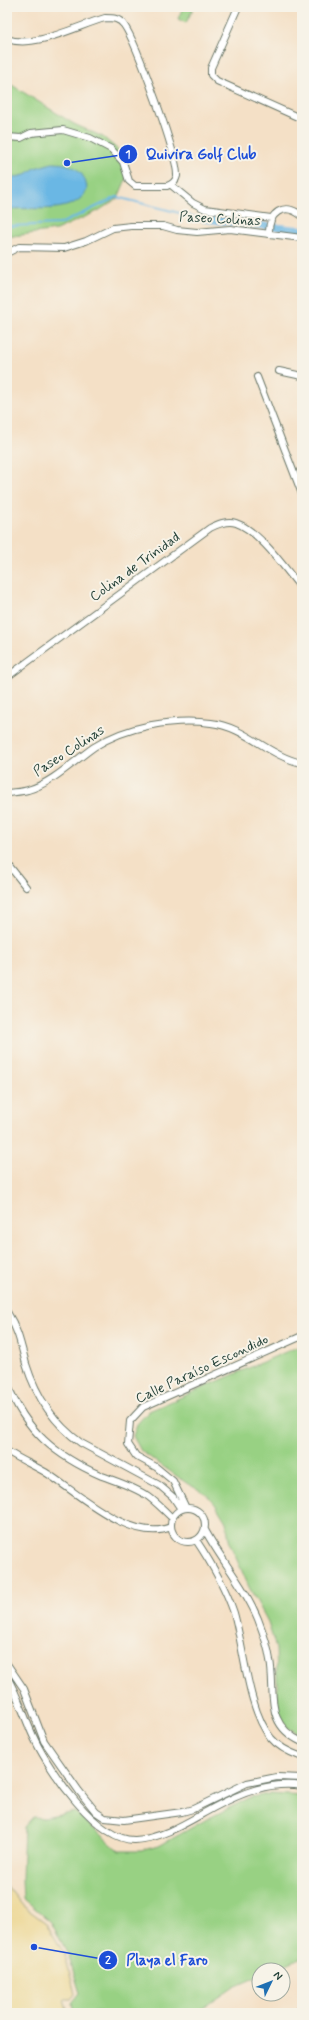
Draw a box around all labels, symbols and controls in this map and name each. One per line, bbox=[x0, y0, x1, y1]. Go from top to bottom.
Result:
callout: Quivira Golf Club bbox=[118, 141, 265, 168]
text: Quivira Golf Club bbox=[146, 145, 256, 165]
text: 1 bbox=[125, 147, 131, 163]
street label: Paseo Colinas bbox=[179, 208, 261, 230]
street label: Colina de Trinidad bbox=[86, 528, 184, 606]
street label: Paseo Colinas bbox=[30, 721, 108, 781]
street label: Calle Paraíso Escondido bbox=[133, 1330, 272, 1408]
callout: Playa el Faro bbox=[98, 1946, 215, 1973]
text: Playa el Faro bbox=[126, 1951, 208, 1971]
text: 2 bbox=[105, 1953, 111, 1969]
north arrow bbox=[251, 1962, 291, 2002]
text: N bbox=[270, 1968, 285, 1983]

